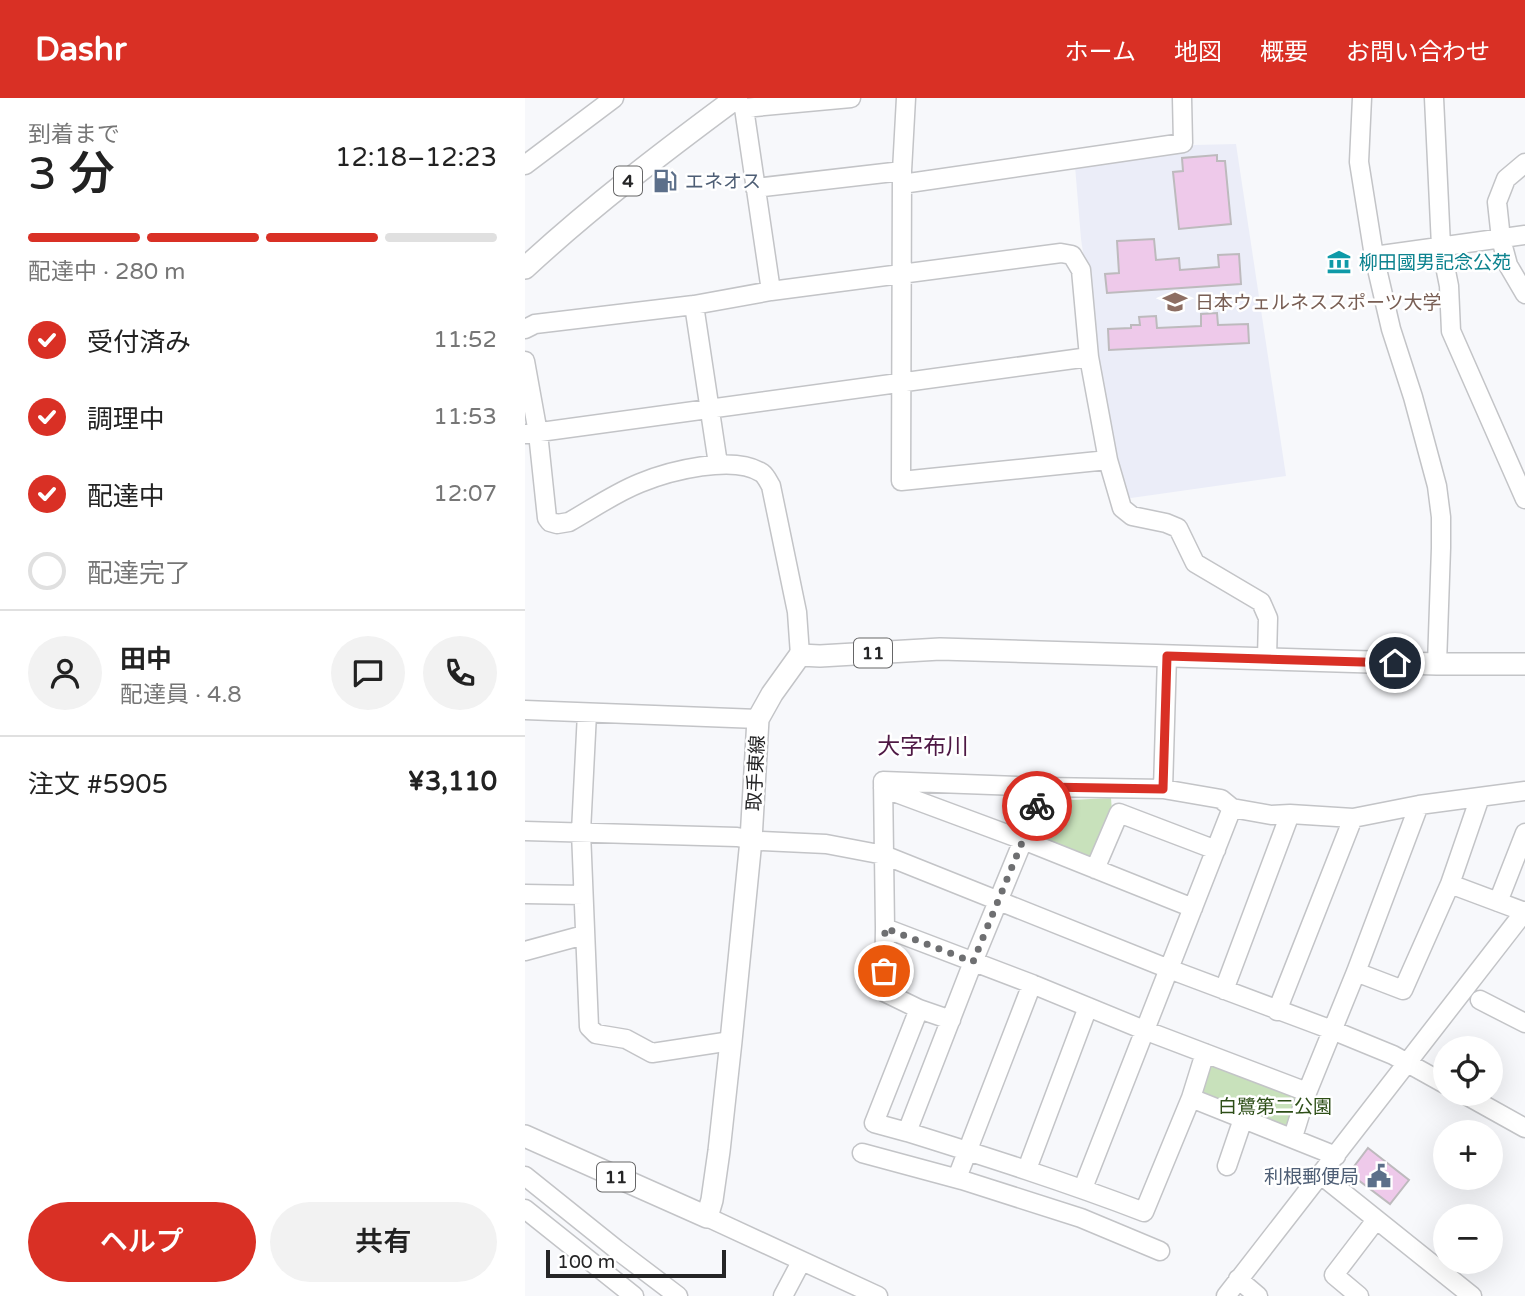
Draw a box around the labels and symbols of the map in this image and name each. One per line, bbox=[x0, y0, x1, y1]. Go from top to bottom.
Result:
road number: 4 bbox=[614, 166, 642, 196]
fuel station icon: エネオス bbox=[651, 167, 679, 195]
place label: エネオス bbox=[685, 171, 761, 193]
museum icon: 柳田國男記念公苑 bbox=[1325, 248, 1353, 276]
place label: 柳田國男記念公苑 bbox=[1359, 252, 1511, 274]
school or university icon: 日本ウェルネススポーツ大学 bbox=[1161, 288, 1189, 316]
place label: 日本ウェルネススポーツ大学 bbox=[1195, 292, 1442, 314]
pin bbox=[1365, 633, 1425, 693]
road number: 11 bbox=[854, 638, 892, 668]
district label: 大字布川 bbox=[877, 733, 969, 761]
street label: 取手東線 bbox=[743, 735, 769, 812]
courier bbox=[1002, 771, 1072, 841]
pin bbox=[854, 941, 914, 1001]
park label: 白鷺第二公園 bbox=[1218, 1096, 1332, 1118]
road number: 11 bbox=[597, 1162, 635, 1192]
public building icon: 利根郵便局 bbox=[1365, 1162, 1393, 1190]
place label: 利根郵便局 bbox=[1264, 1166, 1359, 1188]
scale bar bbox=[546, 1247, 726, 1279]

